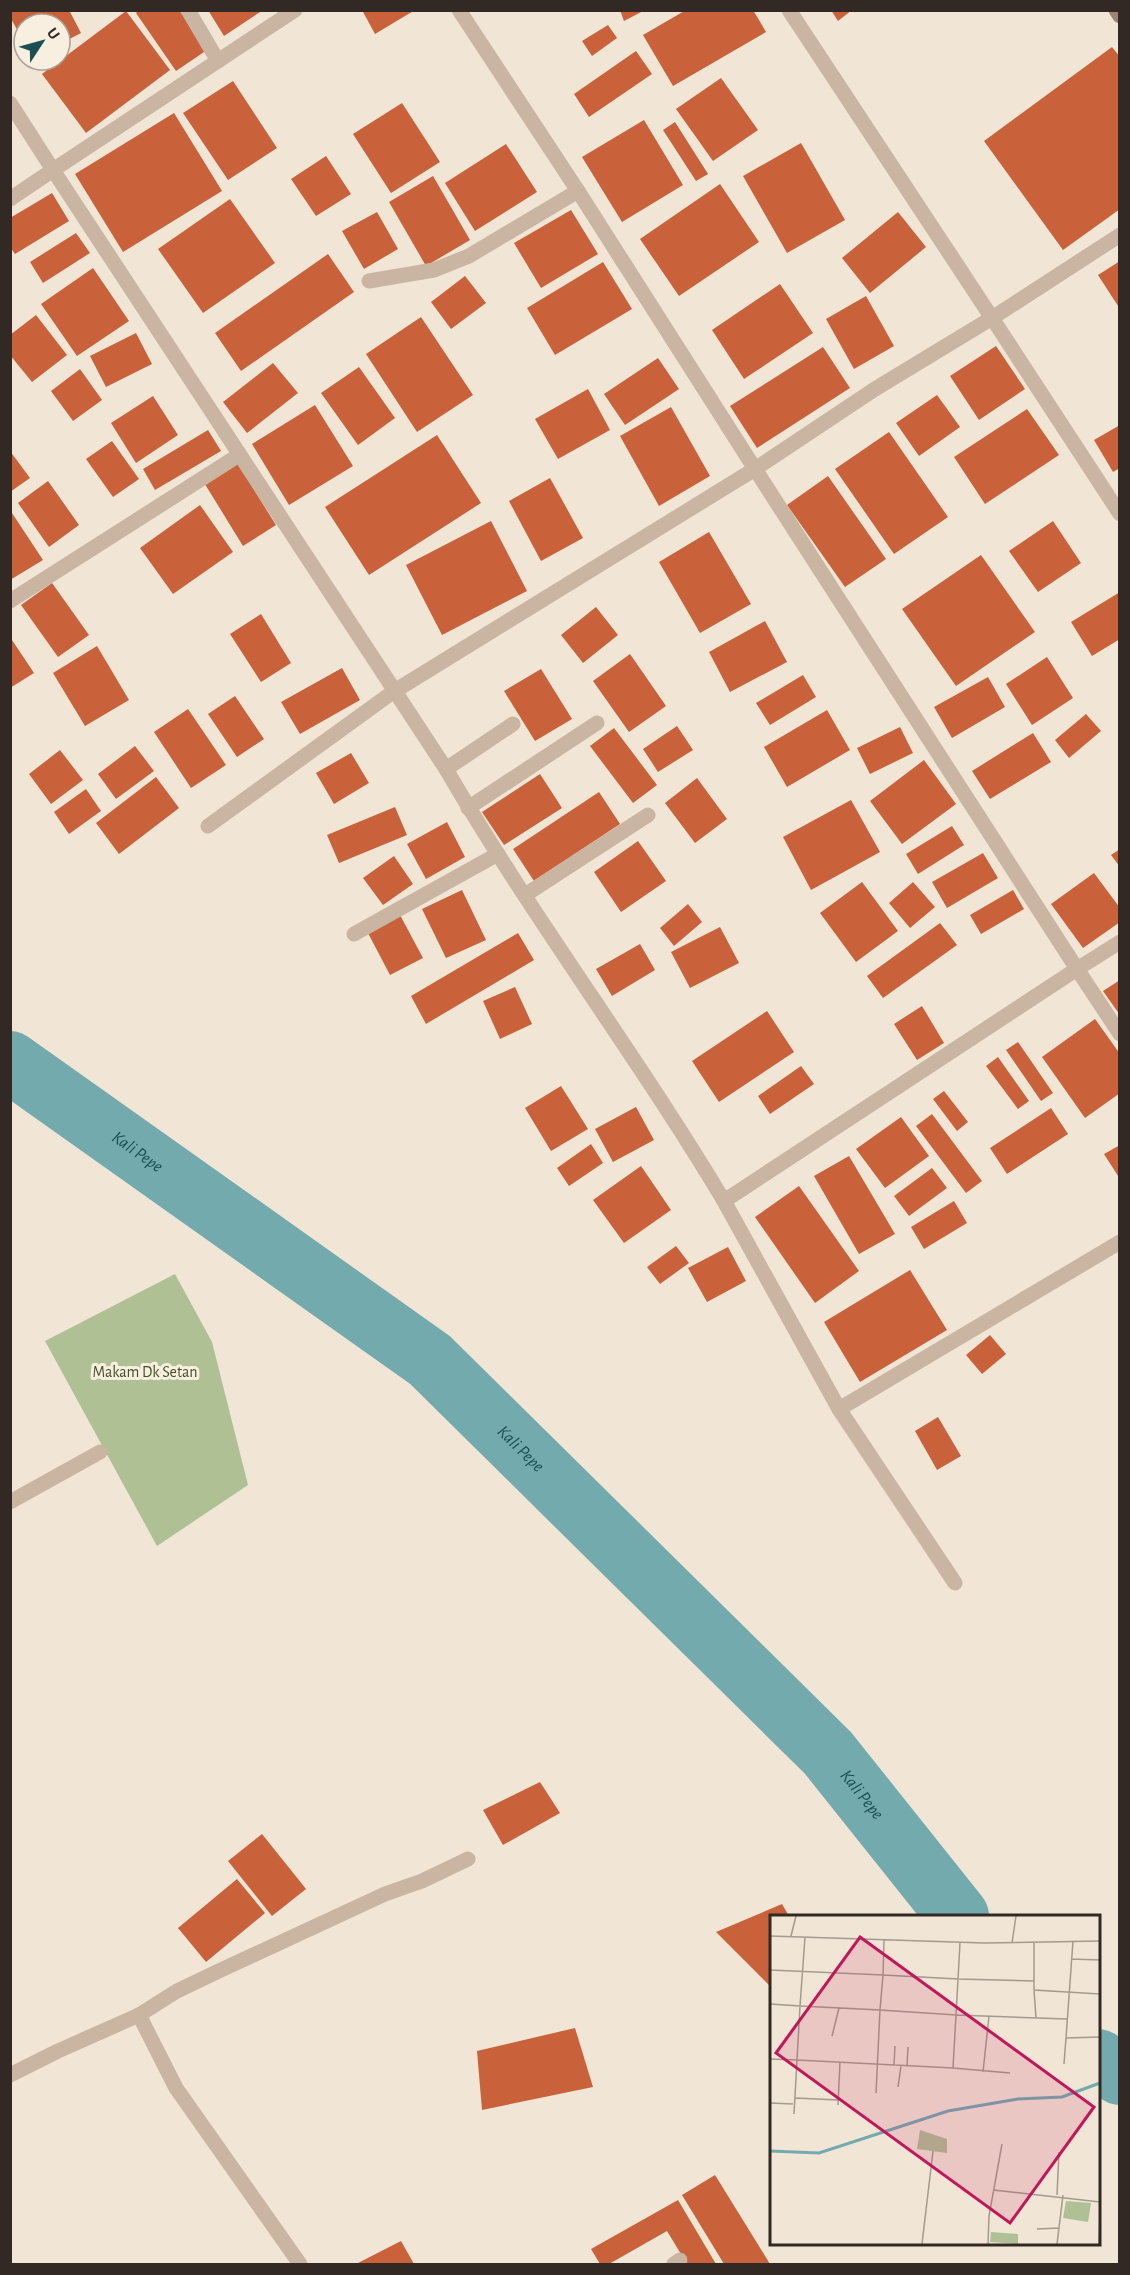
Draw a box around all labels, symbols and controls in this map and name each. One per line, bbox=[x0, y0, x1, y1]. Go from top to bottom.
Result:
north arrow bbox=[12, 12, 72, 72]
text: U bbox=[44, 25, 63, 43]
water label: Kali Pepe bbox=[109, 1128, 166, 1176]
park label: Makam Dk Setan bbox=[93, 1364, 197, 1380]
water label: Kali Pepe bbox=[494, 1423, 547, 1476]
water label: Kali Pepe bbox=[836, 1767, 887, 1823]
inset map bbox=[770, 1915, 1100, 2245]

